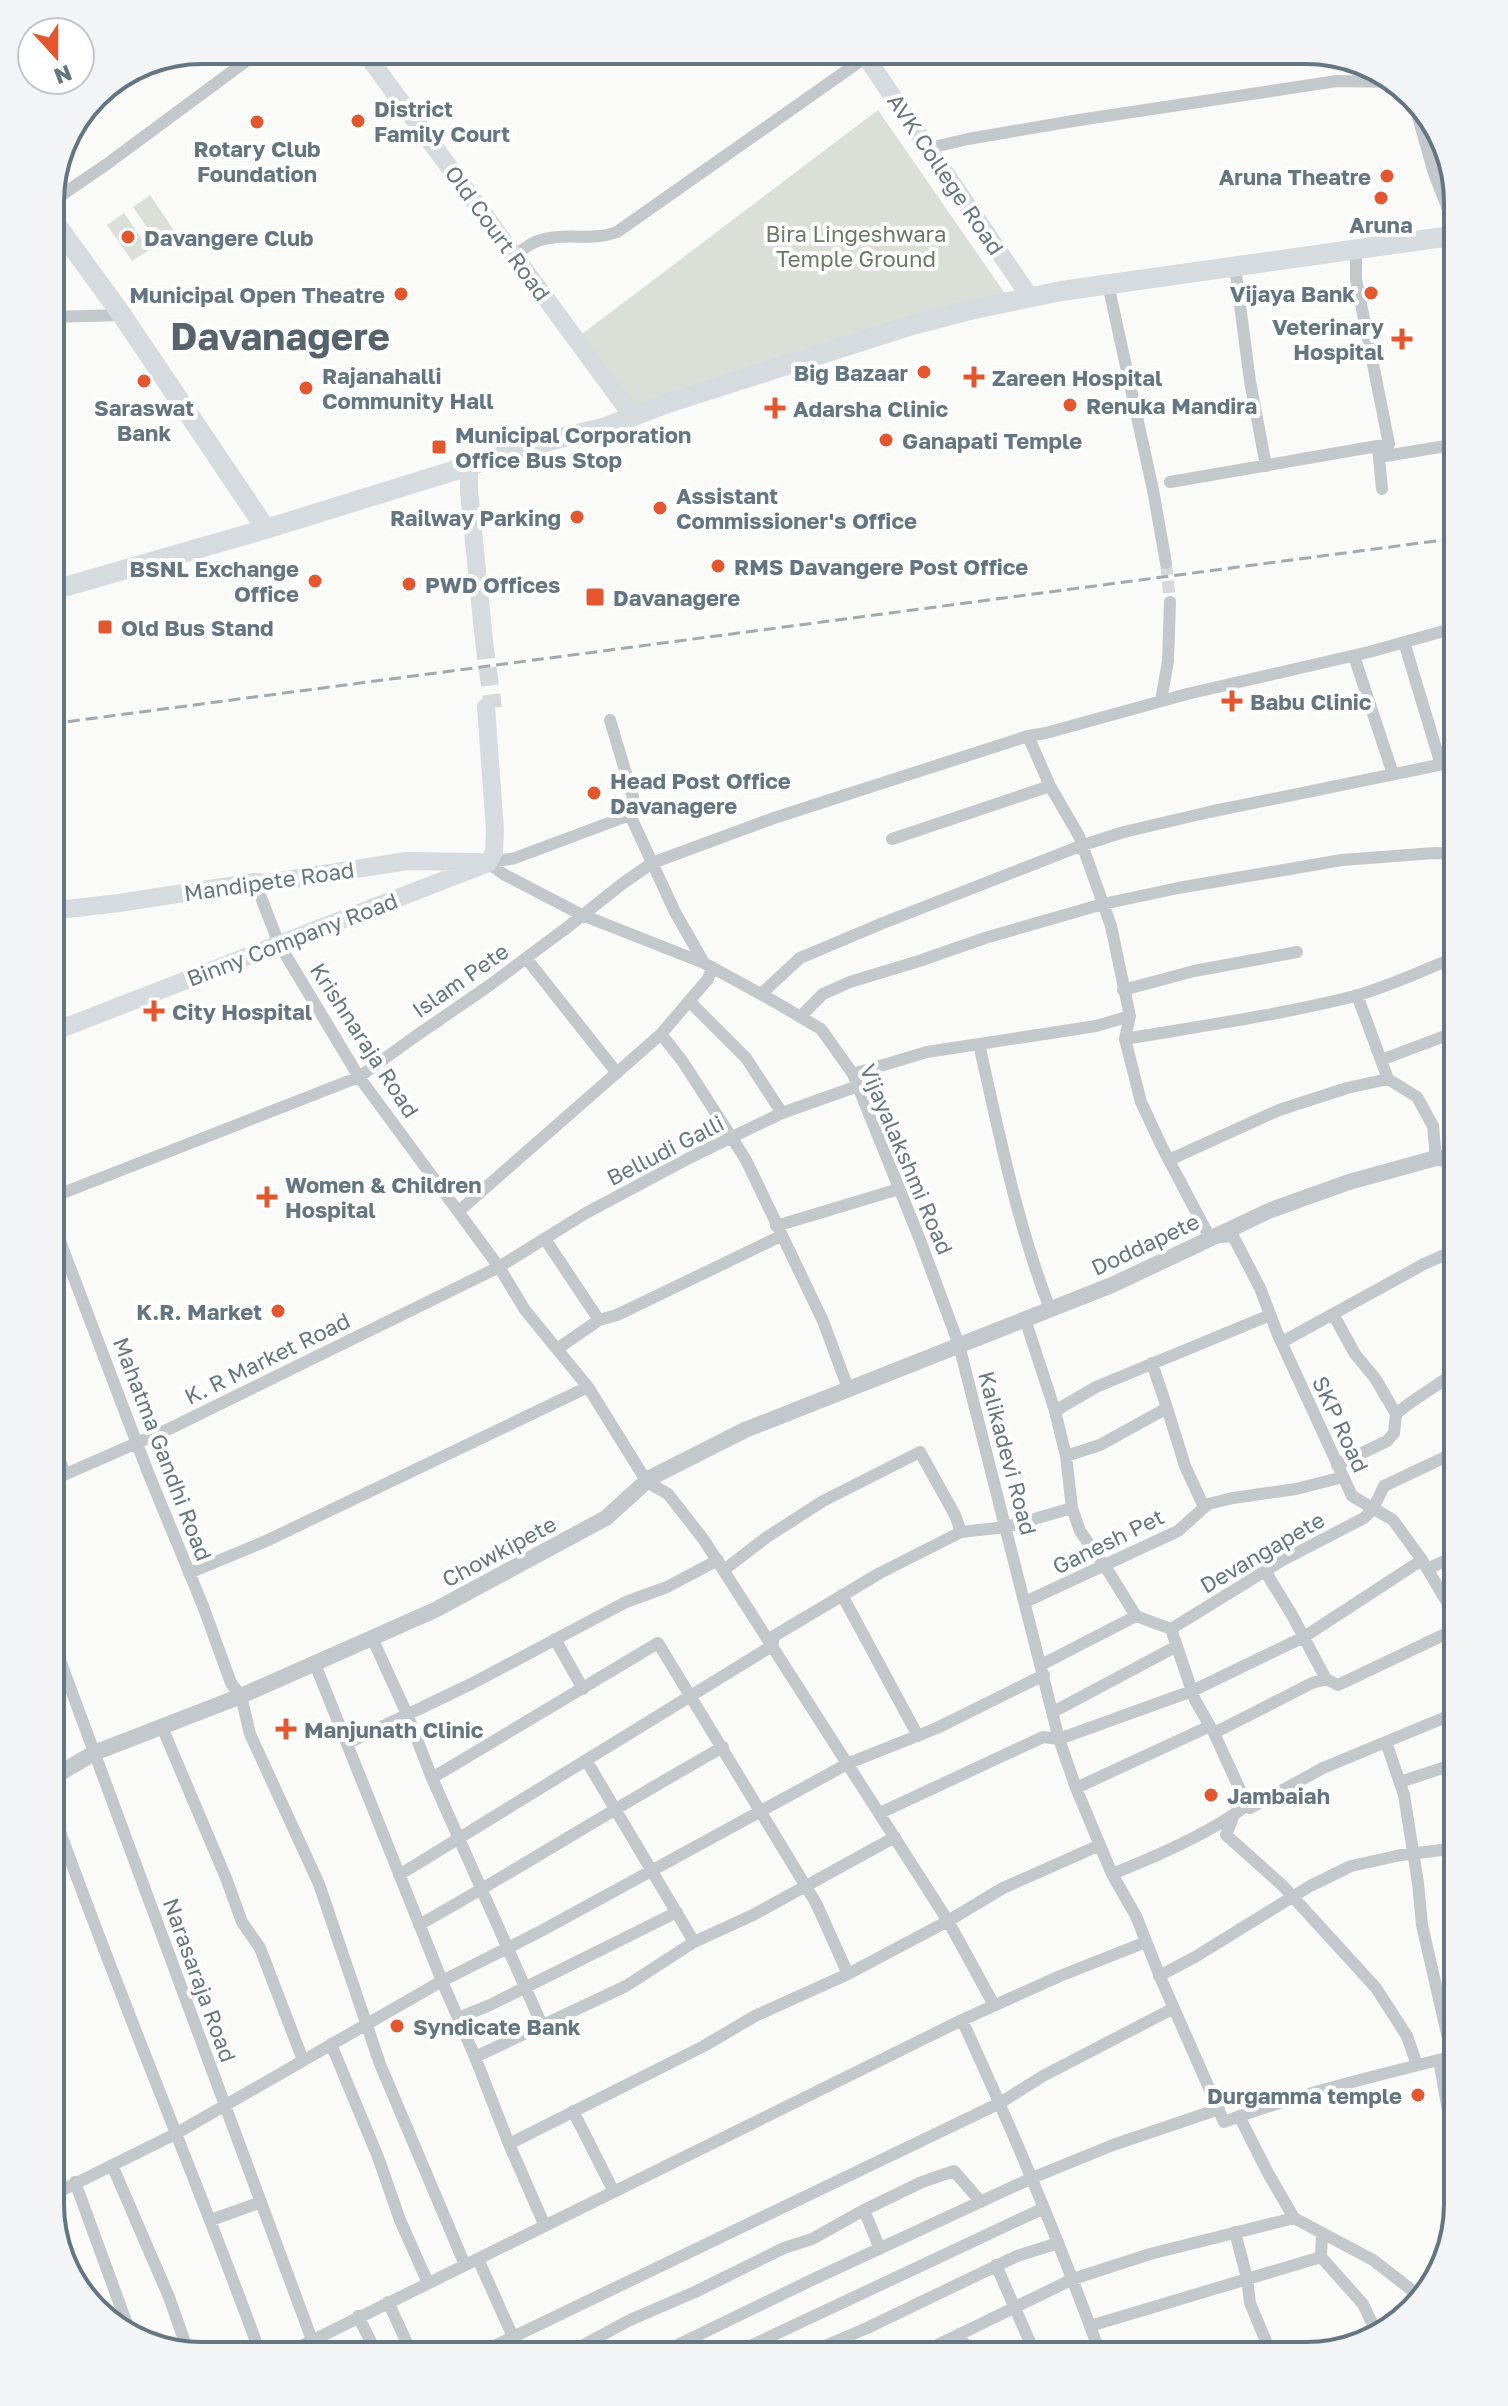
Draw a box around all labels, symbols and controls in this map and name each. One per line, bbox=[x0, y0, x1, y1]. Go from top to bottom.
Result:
north arrow bbox=[16, 16, 96, 96]
text: N bbox=[51, 60, 76, 91]
street label: AVK College Road bbox=[882, 88, 1010, 260]
place label: District Family Court bbox=[374, 95, 510, 147]
marker: District Family Court bbox=[349, 112, 367, 130]
marker: Rotary Club Foundation bbox=[248, 113, 266, 131]
place label: Rotary Club Foundation bbox=[193, 135, 321, 187]
street label: Old Court Road bbox=[440, 160, 556, 306]
place label: Aruna Theatre bbox=[1219, 163, 1371, 190]
marker: Aruna Theatre bbox=[1378, 167, 1396, 185]
marker: Aruna bbox=[1372, 189, 1390, 207]
place label: Aruna bbox=[1349, 211, 1413, 238]
park label: Bira Lingeshwara Temple Ground bbox=[766, 220, 946, 272]
place label: Davangere Club bbox=[144, 224, 314, 251]
marker: Davangere Club bbox=[119, 228, 137, 246]
place label: Vijaya Bank bbox=[1230, 280, 1355, 307]
place label: Municipal Open Theatre bbox=[130, 281, 385, 308]
marker: Vijaya Bank bbox=[1362, 284, 1380, 302]
marker: Municipal Open Theatre bbox=[392, 285, 410, 303]
district label: Davanagere bbox=[170, 313, 390, 359]
place label: Veterinary Hospital bbox=[1272, 313, 1384, 365]
marker: Veterinary Hospital bbox=[1391, 328, 1413, 350]
place label: Big Bazaar bbox=[794, 359, 908, 386]
place label: Rajanahalli Community Hall bbox=[322, 362, 494, 414]
marker: Big Bazaar bbox=[915, 363, 933, 381]
place label: Zareen Hospital bbox=[992, 364, 1162, 391]
marker: Zareen Hospital bbox=[963, 366, 985, 388]
marker: Saraswat Bank bbox=[135, 372, 153, 390]
marker: Rajanahalli Community Hall bbox=[297, 379, 315, 397]
place label: Renuka Mandira bbox=[1086, 392, 1257, 419]
place label: Saraswat Bank bbox=[94, 394, 194, 446]
place label: Adarsha Clinic bbox=[793, 395, 949, 422]
marker: Renuka Mandira bbox=[1061, 396, 1079, 414]
marker: Adarsha Clinic bbox=[764, 397, 786, 419]
place label: Municipal Corporation Office Bus Stop bbox=[455, 421, 691, 473]
place label: Ganapati Temple bbox=[902, 427, 1082, 454]
marker: Ganapati Temple bbox=[877, 431, 895, 449]
marker: Municipal Corporation Office Bus Stop bbox=[430, 438, 448, 456]
place label: Assistant Commissioner's Office bbox=[676, 482, 917, 534]
marker: Assistant Commissioner's Office bbox=[651, 499, 669, 517]
place label: Railway Parking bbox=[390, 504, 561, 531]
marker: Railway Parking bbox=[568, 508, 586, 526]
place label: RMS Davangere Post Office bbox=[734, 553, 1028, 580]
place label: BSNL Exchange Office bbox=[129, 555, 299, 607]
marker: RMS Davangere Post Office bbox=[709, 557, 727, 575]
place label: PWD Offices bbox=[425, 571, 560, 598]
marker: BSNL Exchange Office bbox=[306, 572, 324, 590]
marker: PWD Offices bbox=[400, 575, 418, 593]
place label: Davanagere bbox=[613, 584, 740, 611]
marker: Davanagere bbox=[584, 586, 606, 608]
place label: Old Bus Stand bbox=[121, 614, 274, 641]
marker: Old Bus Stand bbox=[96, 618, 114, 636]
place label: Babu Clinic bbox=[1250, 688, 1372, 715]
marker: Babu Clinic bbox=[1221, 690, 1243, 712]
place label: Head Post Office Davanagere bbox=[610, 767, 791, 819]
marker: Head Post Office Davanagere bbox=[585, 784, 603, 802]
street label: Mandipete Road bbox=[182, 856, 356, 906]
street label: Binny Company Road bbox=[183, 886, 401, 992]
street label: Islam Pete bbox=[407, 937, 513, 1023]
street label: Krishnaraja Road bbox=[305, 957, 425, 1123]
place label: City Hospital bbox=[172, 998, 312, 1025]
marker: City Hospital bbox=[143, 1000, 165, 1022]
street label: Vijayalakshmi Road bbox=[855, 1060, 959, 1258]
street label: Belludi Galli bbox=[602, 1109, 728, 1191]
place label: Women & Children Hospital bbox=[285, 1171, 482, 1223]
marker: Women & Children Hospital bbox=[256, 1186, 278, 1208]
street label: Doddapete bbox=[1087, 1207, 1203, 1281]
place label: K.R. Market bbox=[136, 1298, 262, 1325]
marker: K.R. Market bbox=[269, 1302, 287, 1320]
street label: K. R Market Road bbox=[180, 1306, 354, 1410]
street label: Mahatma Gandhi Road bbox=[108, 1333, 218, 1565]
street label: Kalikadevi Road bbox=[973, 1368, 1043, 1538]
street label: SKP Road bbox=[1307, 1372, 1375, 1476]
street label: Ganesh Pet bbox=[1048, 1502, 1168, 1580]
street label: Devangapete bbox=[1195, 1506, 1329, 1598]
street label: Chowkipete bbox=[437, 1510, 561, 1592]
place label: Manjunath Clinic bbox=[304, 1716, 484, 1743]
marker: Manjunath Clinic bbox=[275, 1718, 297, 1740]
place label: Jambaiah bbox=[1227, 1782, 1330, 1809]
marker: Jambaiah bbox=[1202, 1786, 1220, 1804]
street label: Narasaraja Road bbox=[158, 1894, 242, 2066]
place label: Syndicate Bank bbox=[413, 2013, 581, 2040]
marker: Syndicate Bank bbox=[388, 2017, 406, 2035]
place label: Durgamma temple bbox=[1207, 2082, 1402, 2109]
marker: Durgamma temple bbox=[1409, 2086, 1427, 2104]

